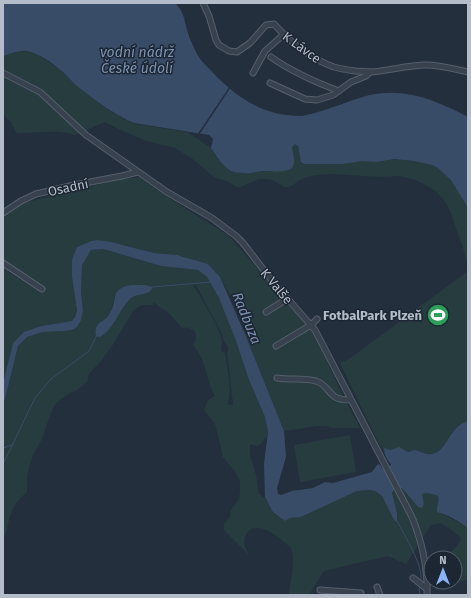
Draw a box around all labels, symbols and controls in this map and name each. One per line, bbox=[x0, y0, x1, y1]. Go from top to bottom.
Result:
street label: K Lávce bbox=[280, 28, 324, 66]
water label: vodní nádrž České údolí bbox=[100, 44, 175, 77]
street label: Osadní bbox=[46, 176, 90, 199]
street label: K Valše bbox=[257, 266, 296, 307]
water label: Radbuza bbox=[228, 290, 265, 347]
sports icon: FotbalPark Plzeň bbox=[425, 302, 451, 328]
place label: FotbalPark Plzeň bbox=[323, 308, 422, 323]
north arrow bbox=[423, 550, 463, 590]
text: N bbox=[439, 554, 447, 567]

